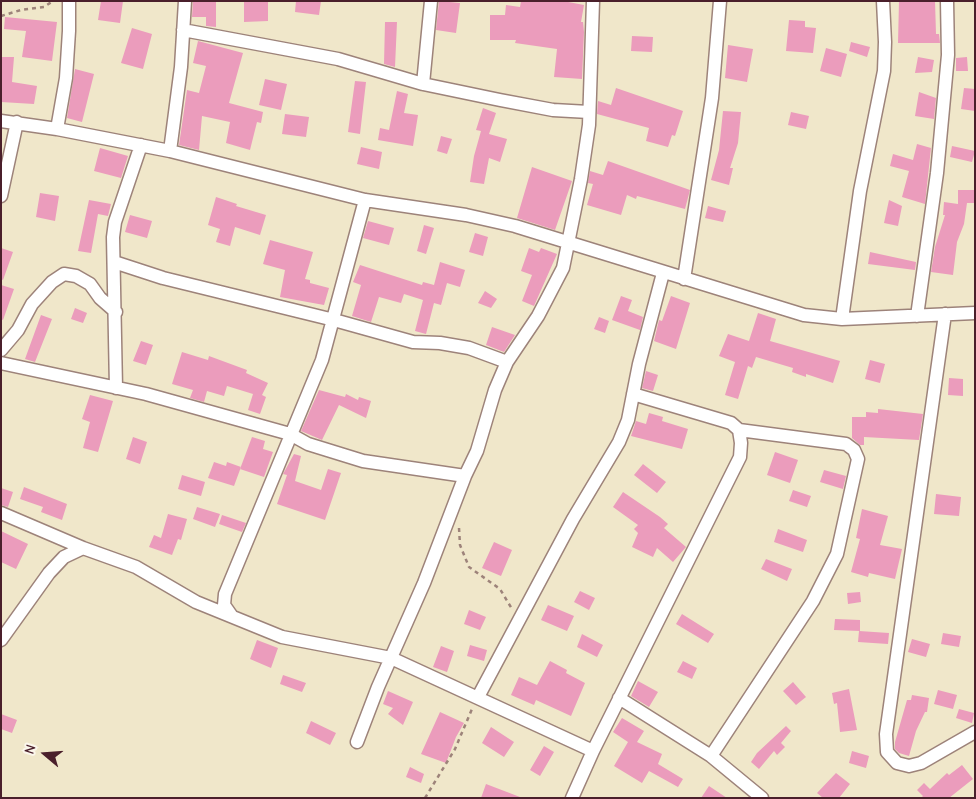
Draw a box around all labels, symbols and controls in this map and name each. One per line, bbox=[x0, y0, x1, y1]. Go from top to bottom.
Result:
north arrow bbox=[20, 729, 70, 779]
text: N bbox=[21, 742, 40, 756]

